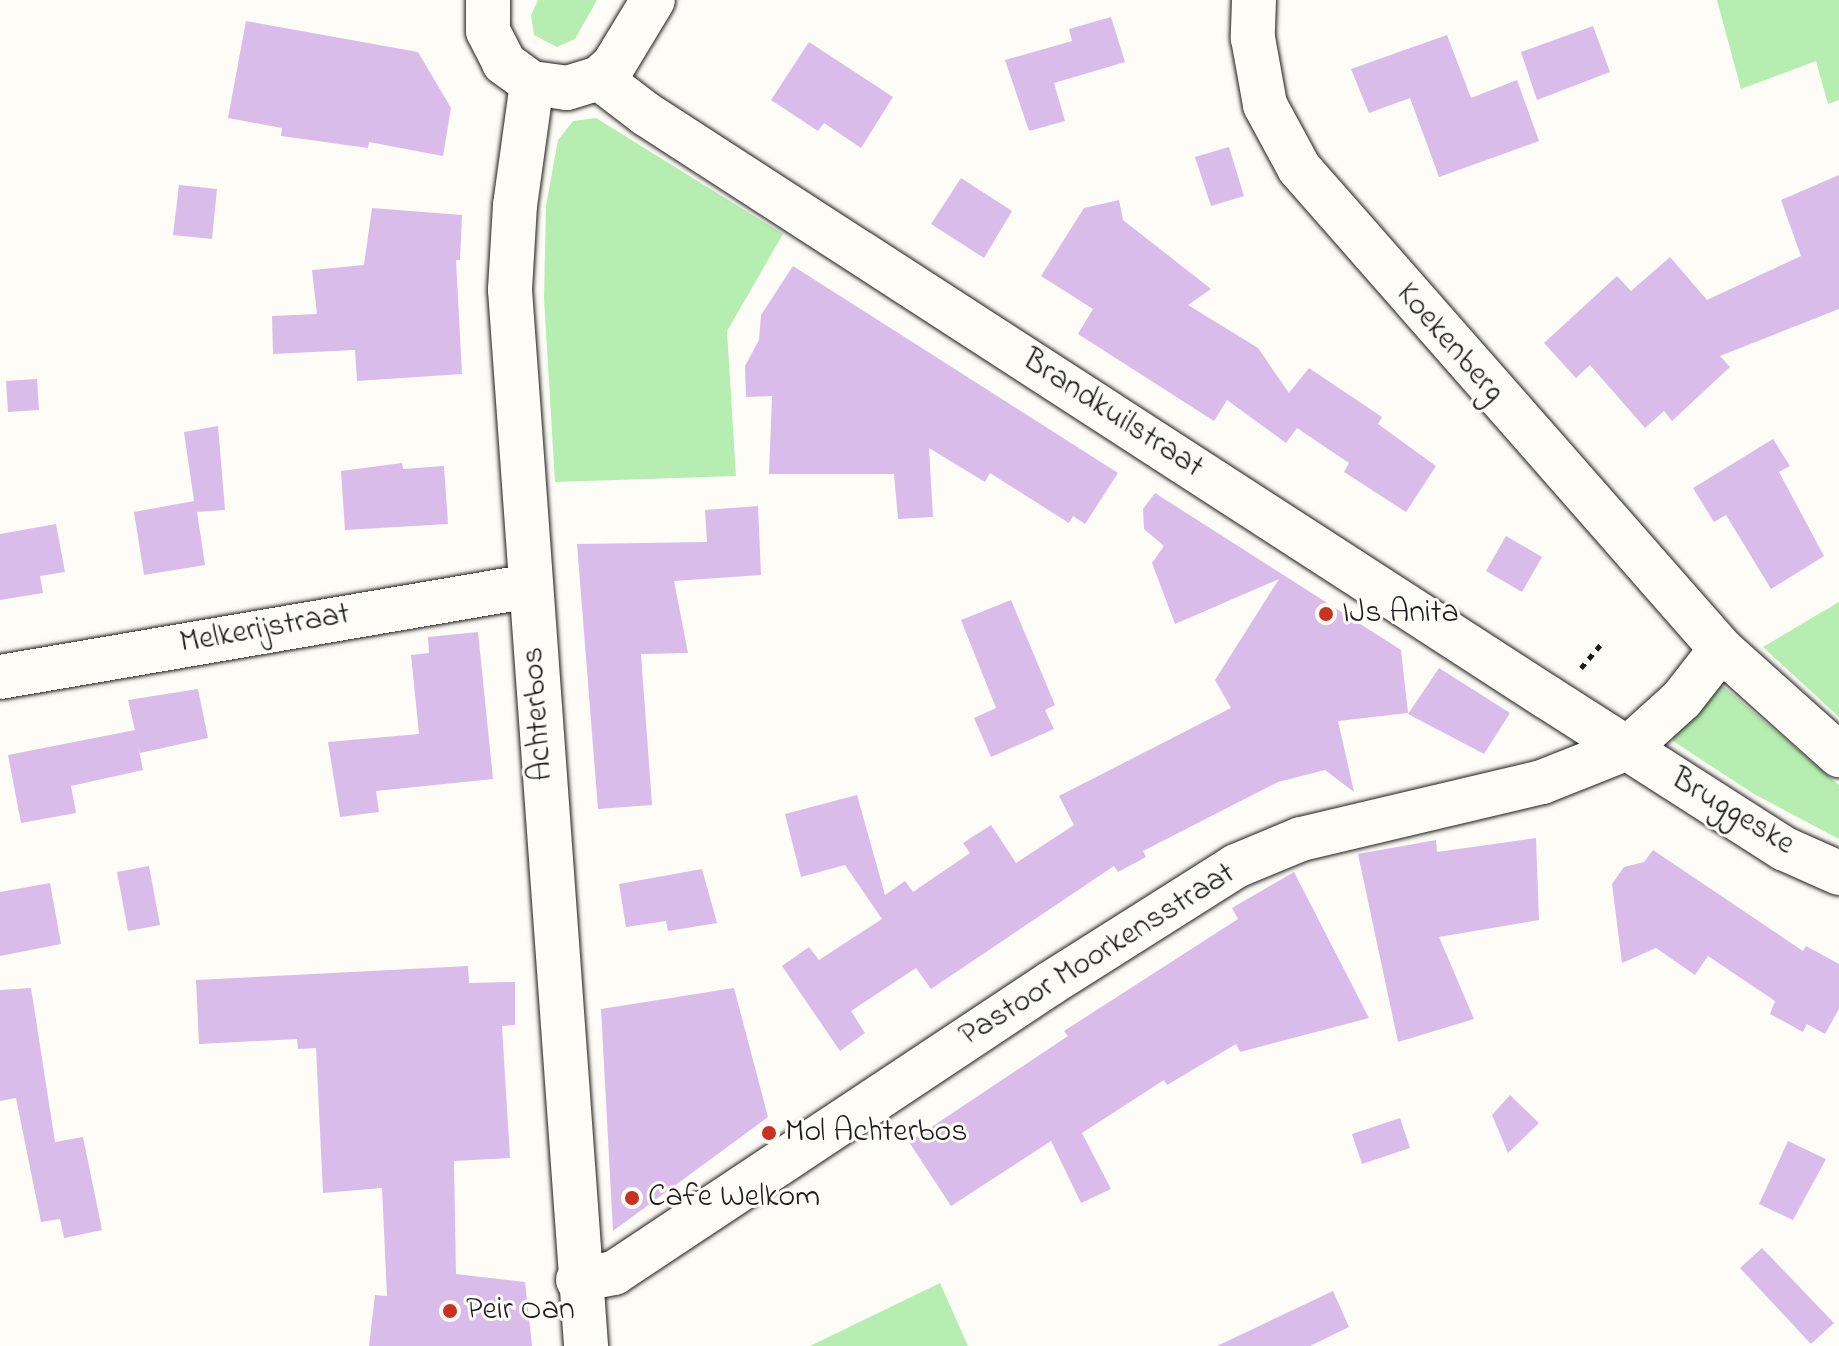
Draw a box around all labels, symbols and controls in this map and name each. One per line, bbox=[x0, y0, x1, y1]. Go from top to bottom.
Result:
street label: Koekenberg bbox=[1387, 276, 1511, 412]
street label: Brandkuilstraat bbox=[1014, 342, 1210, 488]
place label: IJs Anita bbox=[1342, 595, 1459, 633]
street label: Melkerijstraat bbox=[177, 596, 353, 664]
marker: IJs Anita bbox=[1317, 605, 1335, 623]
street label: Achterbos bbox=[515, 646, 563, 782]
street label: Bruggeske bbox=[1663, 761, 1801, 865]
street label: Pastoor Moorkensstraat bbox=[953, 856, 1243, 1056]
place label: Mol Achterbos bbox=[785, 1114, 967, 1152]
marker: Mol Achterbos bbox=[760, 1124, 778, 1142]
place label: Cafe Welkom bbox=[648, 1179, 820, 1217]
marker: Cafe Welkom bbox=[623, 1189, 641, 1207]
place label: Peir Oan bbox=[466, 1292, 575, 1330]
marker: Peir Oan bbox=[441, 1302, 459, 1320]

